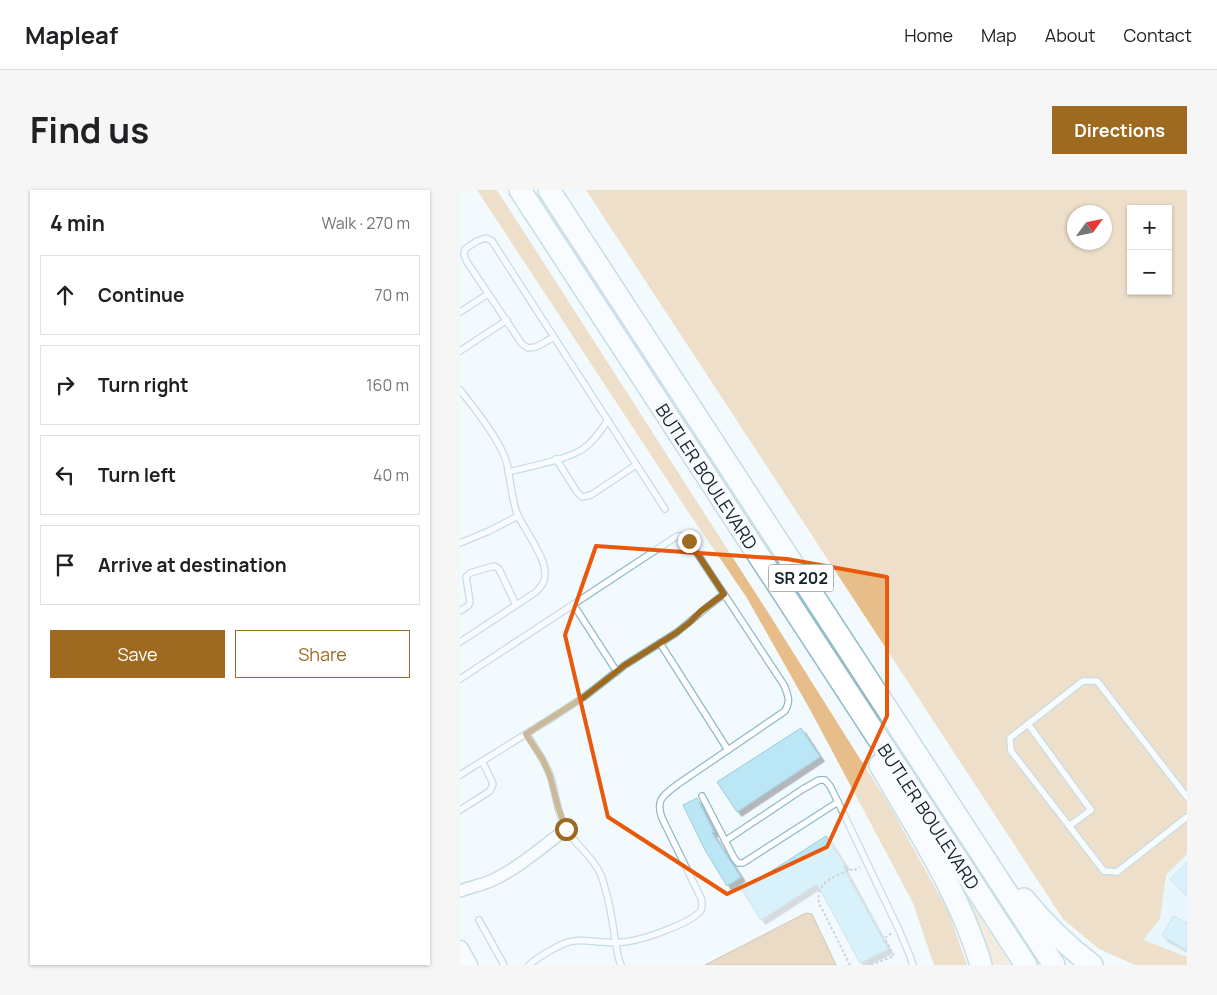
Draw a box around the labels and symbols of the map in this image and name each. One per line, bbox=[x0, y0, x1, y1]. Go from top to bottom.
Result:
north arrow bbox=[1067, 205, 1112, 250]
street label: BUTLER BOULEVARD bbox=[651, 399, 763, 554]
route end bbox=[678, 530, 701, 553]
road number: SR 202 bbox=[768, 564, 834, 592]
street label: BUTLER BOULEVARD bbox=[873, 739, 985, 894]
route start bbox=[555, 818, 578, 841]

